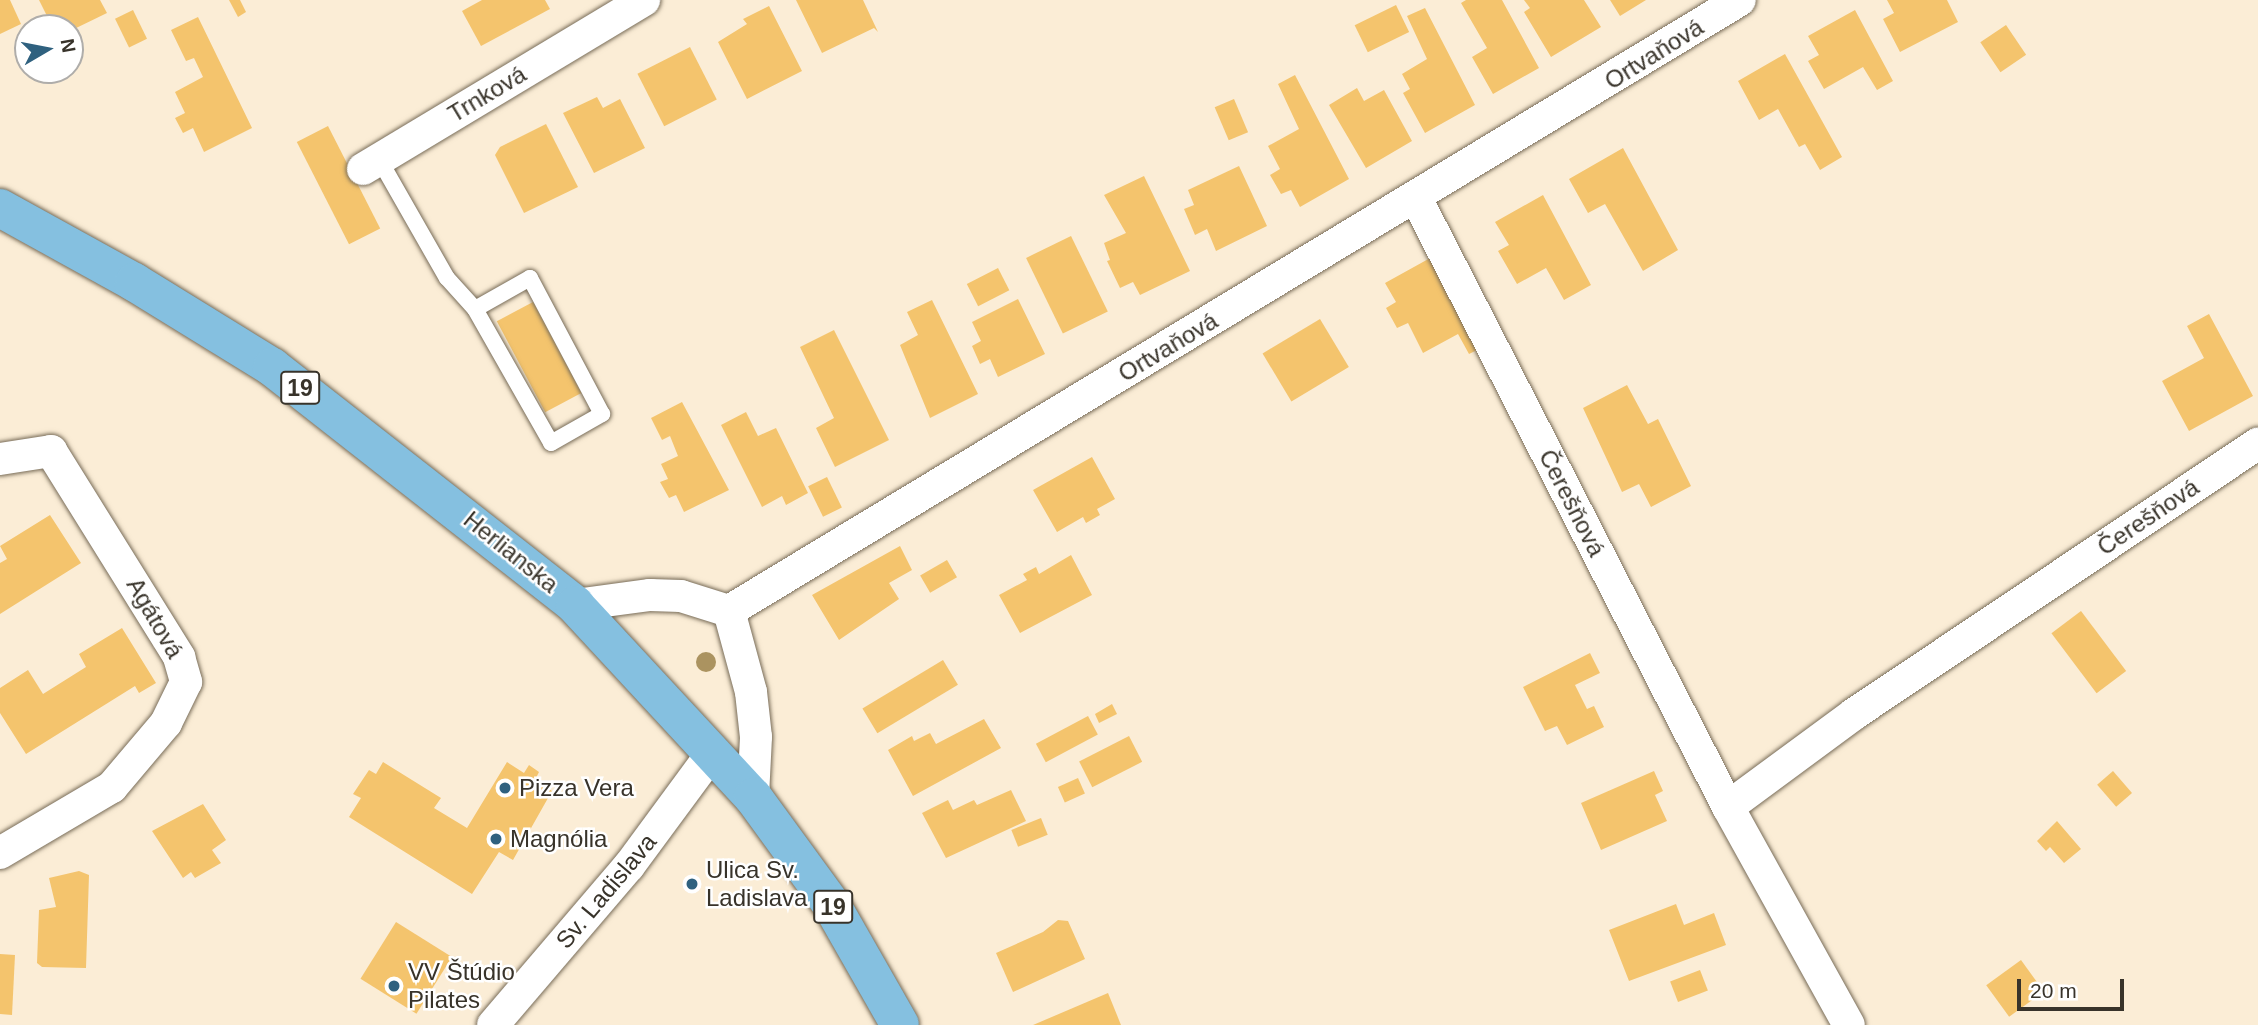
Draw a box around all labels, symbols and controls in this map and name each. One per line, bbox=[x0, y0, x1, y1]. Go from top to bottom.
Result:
street label: Ortvaňová bbox=[1599, 12, 1709, 96]
north arrow bbox=[14, 14, 84, 84]
text: N bbox=[57, 37, 80, 54]
street label: Trnková bbox=[443, 60, 531, 128]
street label: Ortvaňová bbox=[1113, 306, 1223, 388]
road number: 19 bbox=[279, 368, 321, 408]
street label: Čerešňová bbox=[1533, 445, 1611, 561]
street label: Čerešňová bbox=[2092, 473, 2204, 561]
street label: Herlianska bbox=[458, 505, 564, 599]
street label: Agátová bbox=[121, 573, 189, 663]
place label: Pizza Vera bbox=[519, 774, 634, 802]
marker: Pizza Vera bbox=[497, 780, 513, 796]
place label: Magnólia bbox=[510, 825, 607, 853]
street label: Sv. Ladislava bbox=[550, 828, 662, 954]
marker: Magnólia bbox=[488, 831, 504, 847]
place label: Ulica Sv. Ladislava bbox=[706, 856, 807, 912]
marker: Ulica Sv. Ladislava bbox=[684, 876, 700, 892]
road number: 19 bbox=[812, 888, 854, 926]
place label: VV Štúdio Pilates bbox=[408, 958, 515, 1014]
scale bar bbox=[2020, 965, 2127, 1009]
marker: VV Štúdio Pilates bbox=[386, 978, 402, 994]
text: 20 m bbox=[2030, 979, 2077, 1002]

